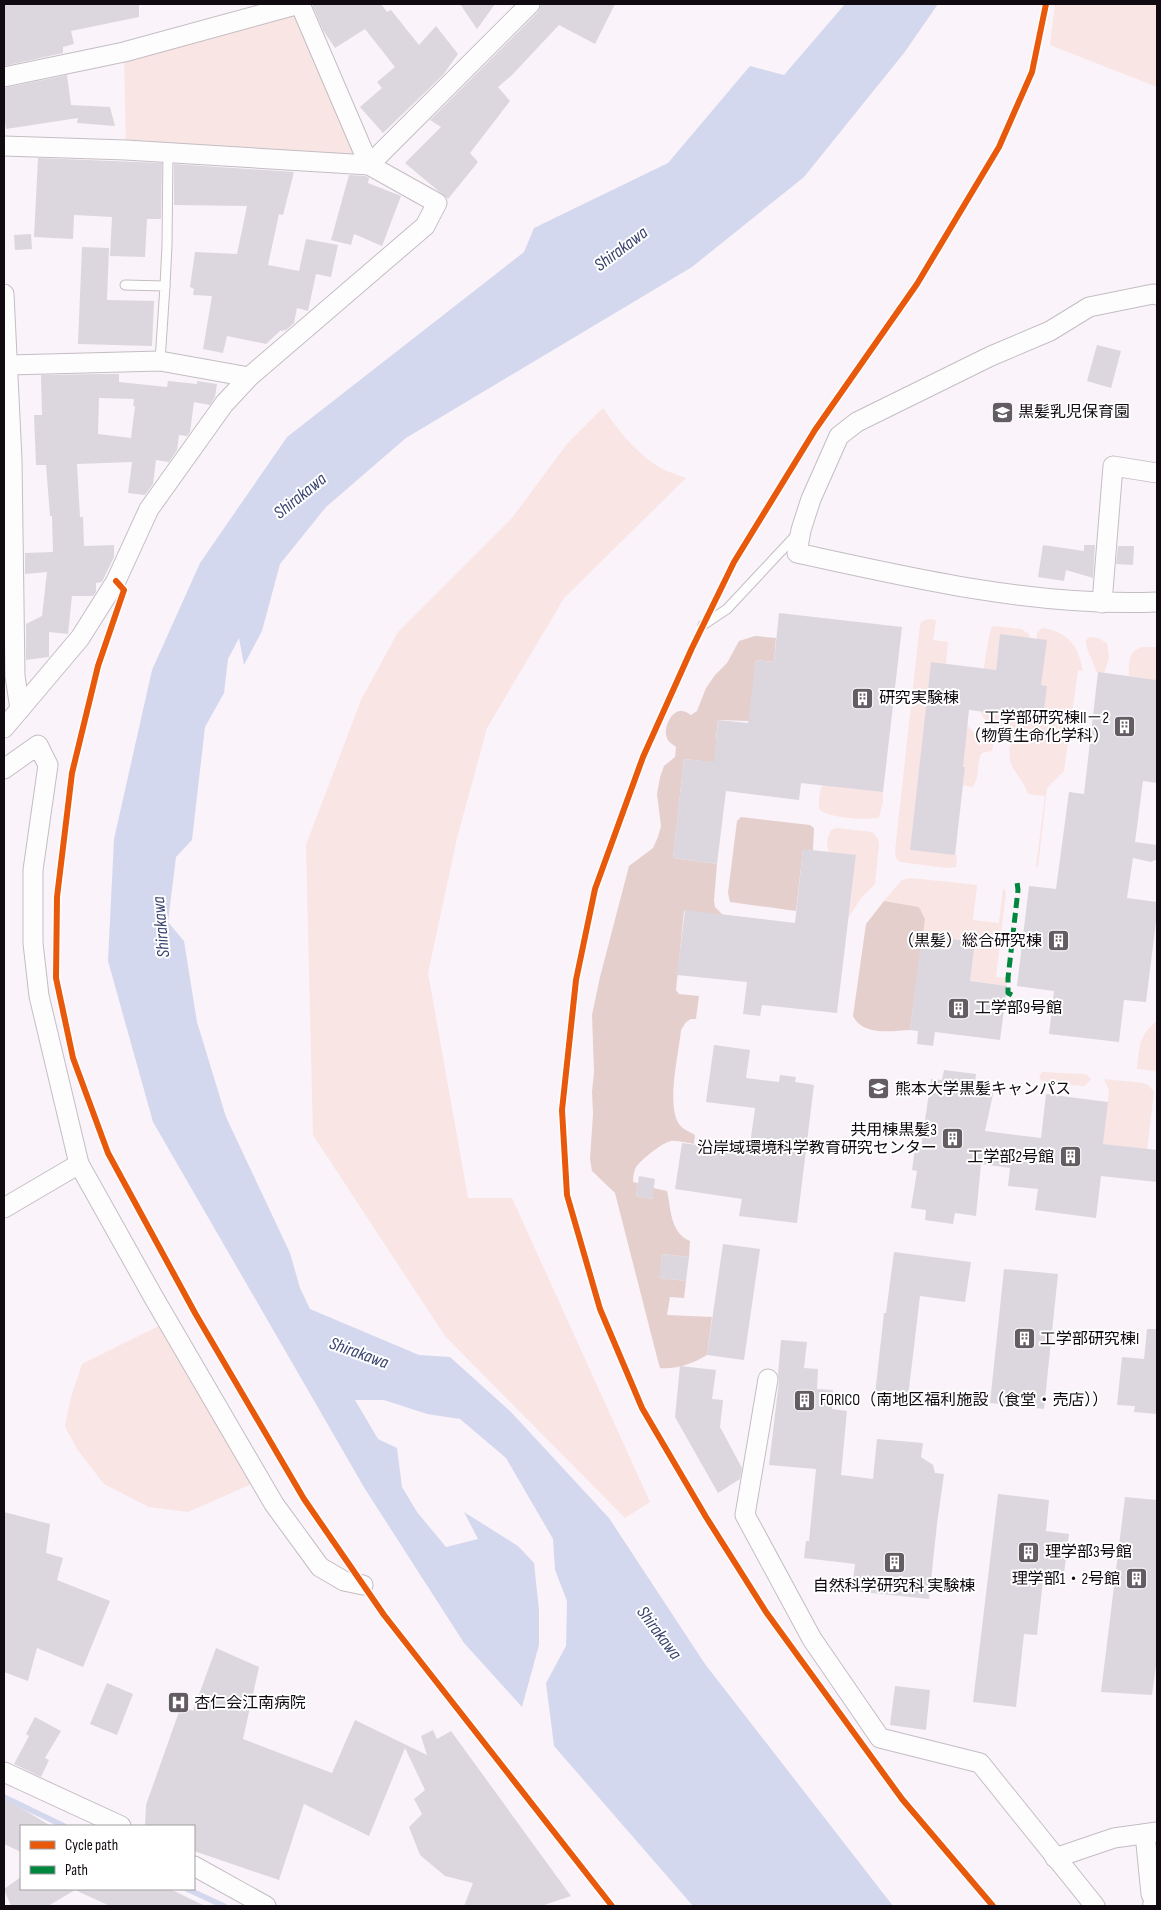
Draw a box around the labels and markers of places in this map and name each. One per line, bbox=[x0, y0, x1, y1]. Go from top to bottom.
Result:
school or university icon: 黒髪乳児保育園 bbox=[990, 400, 1014, 424]
place label: 黒髪乳児保育園 bbox=[1018, 403, 1130, 422]
building icon: 研究実験棟 bbox=[851, 686, 875, 710]
place label: 研究実験棟 bbox=[879, 689, 959, 708]
place label: 工学部研究棟II－2 （物質生命化学科） bbox=[965, 709, 1109, 746]
building icon: 工学部研究棟II－2 （物質生命化学科） bbox=[1113, 715, 1137, 739]
building icon: （黒髪）総合研究棟 bbox=[1046, 929, 1070, 953]
place label: （黒髪）総合研究棟 bbox=[898, 932, 1042, 951]
building icon: 工学部9号館 bbox=[947, 996, 971, 1020]
place label: 工学部9号館 bbox=[975, 999, 1062, 1018]
school or university icon: 熊本大学黒髪キャンパス bbox=[867, 1077, 891, 1101]
place label: 熊本大学黒髪キャンパス bbox=[895, 1080, 1071, 1099]
place label: 共用棟黒髪3 沿岸域環境科学教育研究センター bbox=[697, 1121, 937, 1158]
building icon: 共用棟黒髪3 沿岸域環境科学教育研究センター bbox=[941, 1127, 965, 1151]
building icon: 工学部2号館 bbox=[1058, 1145, 1082, 1169]
place label: 工学部2号館 bbox=[967, 1148, 1054, 1167]
building icon: 工学部研究棟I bbox=[1012, 1327, 1036, 1351]
place label: 工学部研究棟I bbox=[1040, 1330, 1139, 1349]
building icon: FORICO（南地区福利施設（食堂・売店）） bbox=[792, 1388, 816, 1412]
place label: FORICO（南地区福利施設（食堂・売店）） bbox=[820, 1391, 1108, 1410]
building icon: 理学部3号館 bbox=[1017, 1540, 1041, 1564]
place label: 理学部3号館 bbox=[1045, 1543, 1132, 1562]
building icon: 自然科学研究科 実験棟 bbox=[882, 1550, 906, 1574]
building icon: 理学部1・2号館 bbox=[1124, 1567, 1148, 1591]
place label: 理学部1・2号館 bbox=[1012, 1570, 1120, 1589]
place label: 自然科学研究科 実験棟 bbox=[813, 1577, 975, 1596]
hospital icon: 杏仁会江南病院 bbox=[166, 1691, 190, 1715]
place label: 杏仁会江南病院 bbox=[194, 1694, 306, 1713]

